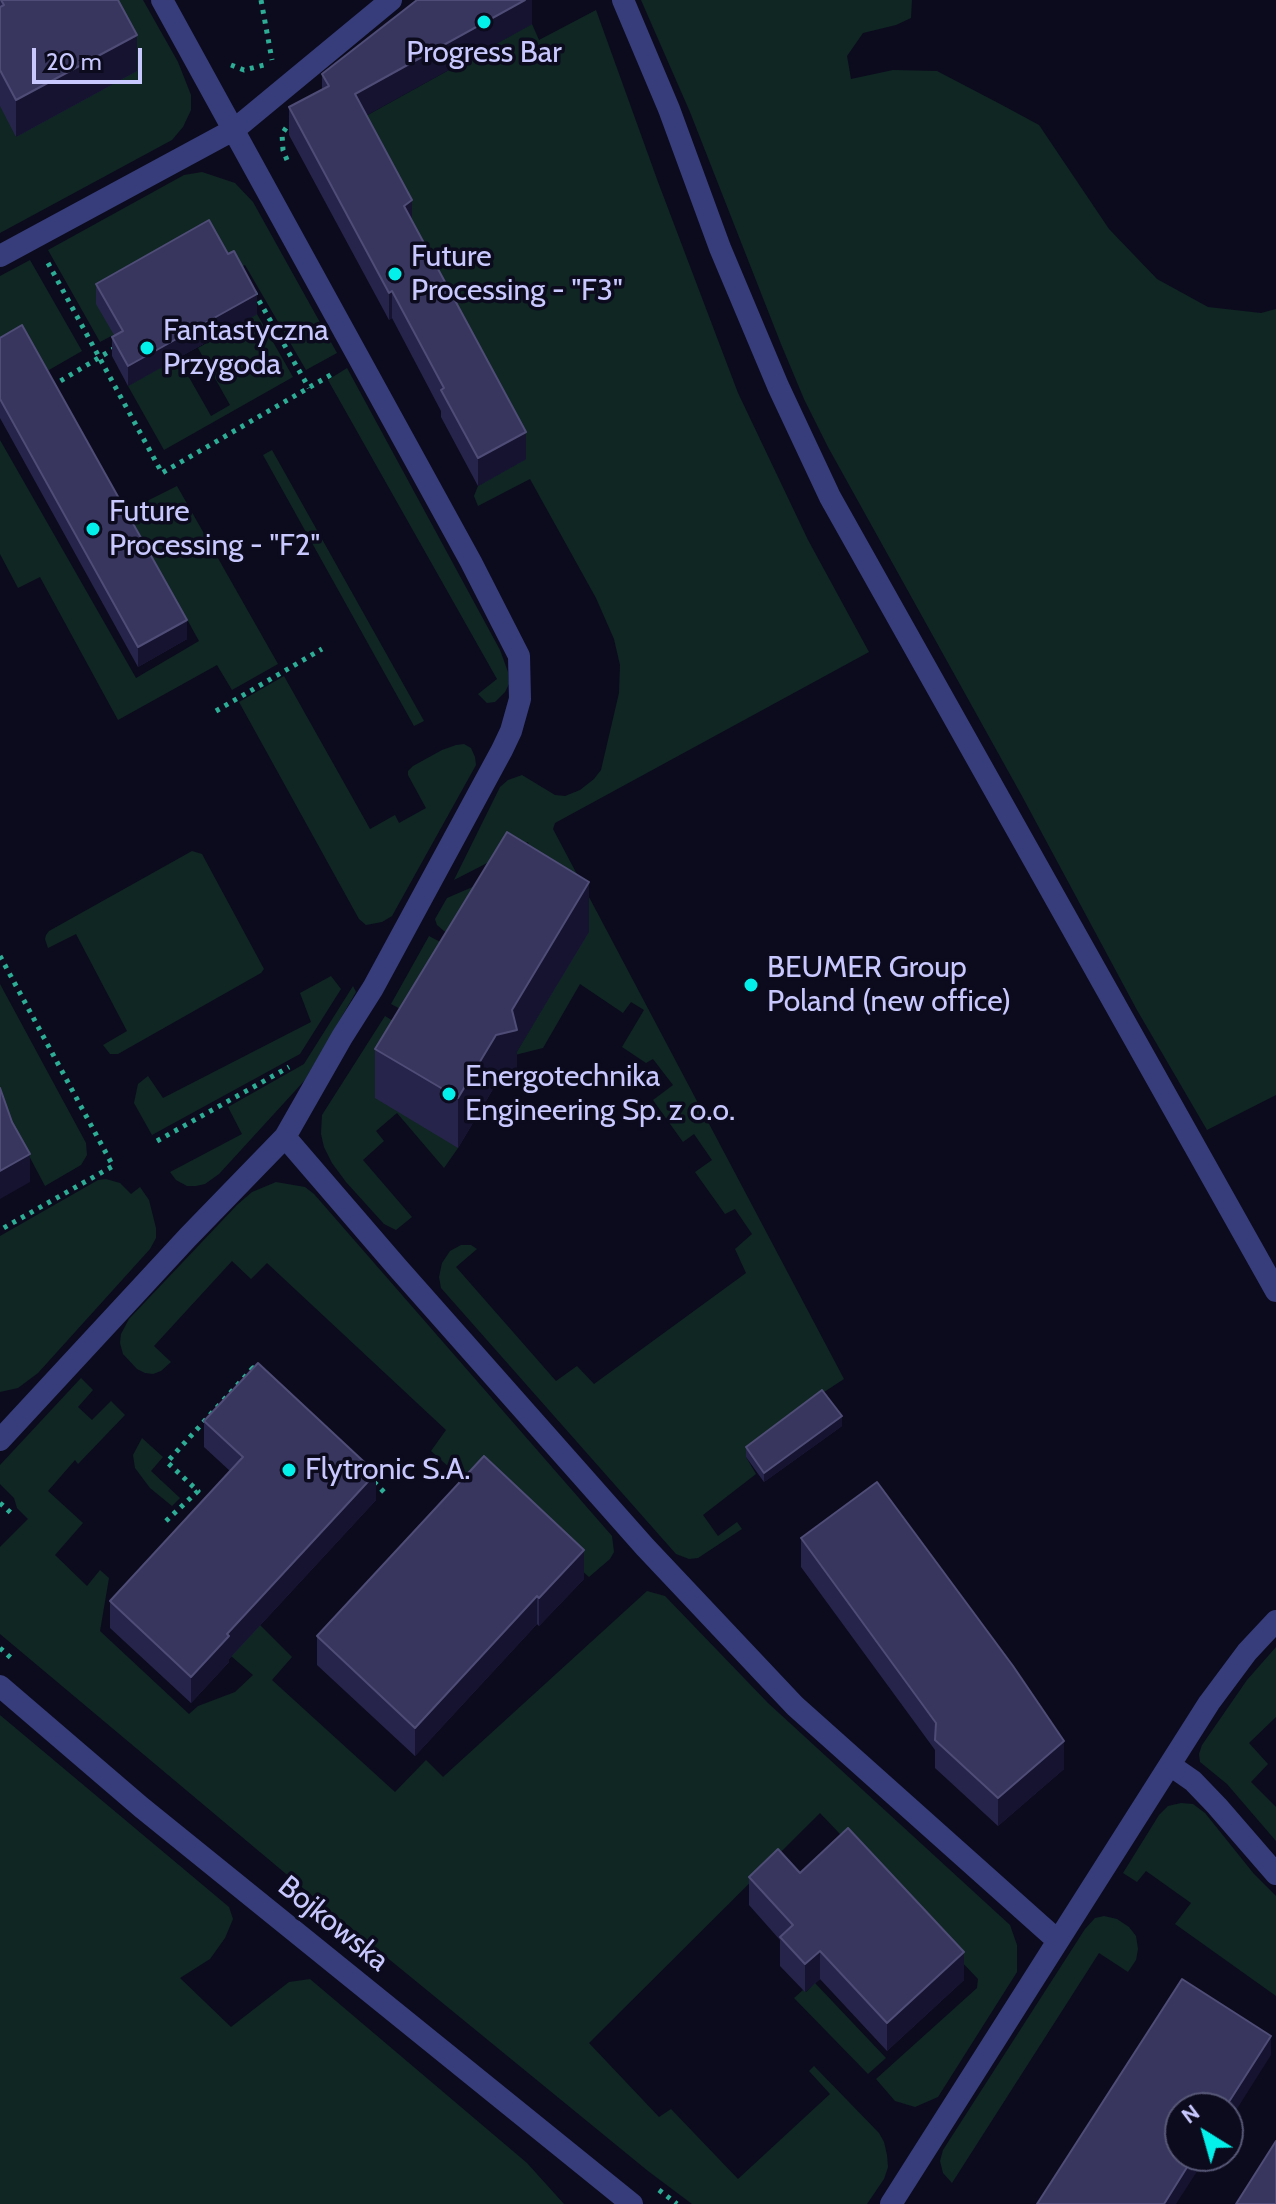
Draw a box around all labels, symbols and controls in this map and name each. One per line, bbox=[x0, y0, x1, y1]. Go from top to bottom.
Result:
marker: Progress Bar bbox=[475, 13, 493, 31]
scale bar bbox=[36, 32, 146, 82]
place label: Progress Bar bbox=[406, 35, 562, 71]
text: 20 m bbox=[46, 47, 102, 76]
place label: Future Processing - "F3" bbox=[411, 239, 623, 310]
marker: Future Processing - "F3" bbox=[386, 265, 404, 283]
place label: Fantastyczna Przygoda bbox=[163, 313, 329, 384]
marker: Fantastyczna Przygoda bbox=[138, 339, 156, 357]
place label: Future Processing - "F2" bbox=[109, 494, 320, 564]
marker: Future Processing - "F2" bbox=[84, 520, 102, 538]
place label: BEUMER Group Poland (new office) bbox=[767, 950, 1011, 1020]
marker: BEUMER Group Poland (new office) bbox=[742, 976, 760, 994]
place label: Energotechnika Engineering Sp. z o.o. bbox=[465, 1059, 735, 1130]
marker: Energotechnika Engineering Sp. z o.o. bbox=[440, 1085, 458, 1103]
place label: Flytronic S.A. bbox=[305, 1452, 470, 1488]
marker: Flytronic S.A. bbox=[280, 1461, 298, 1479]
street label: Bojkowska bbox=[270, 1869, 396, 1979]
north arrow bbox=[1164, 2092, 1244, 2172]
text: N bbox=[1176, 2099, 1205, 2129]

